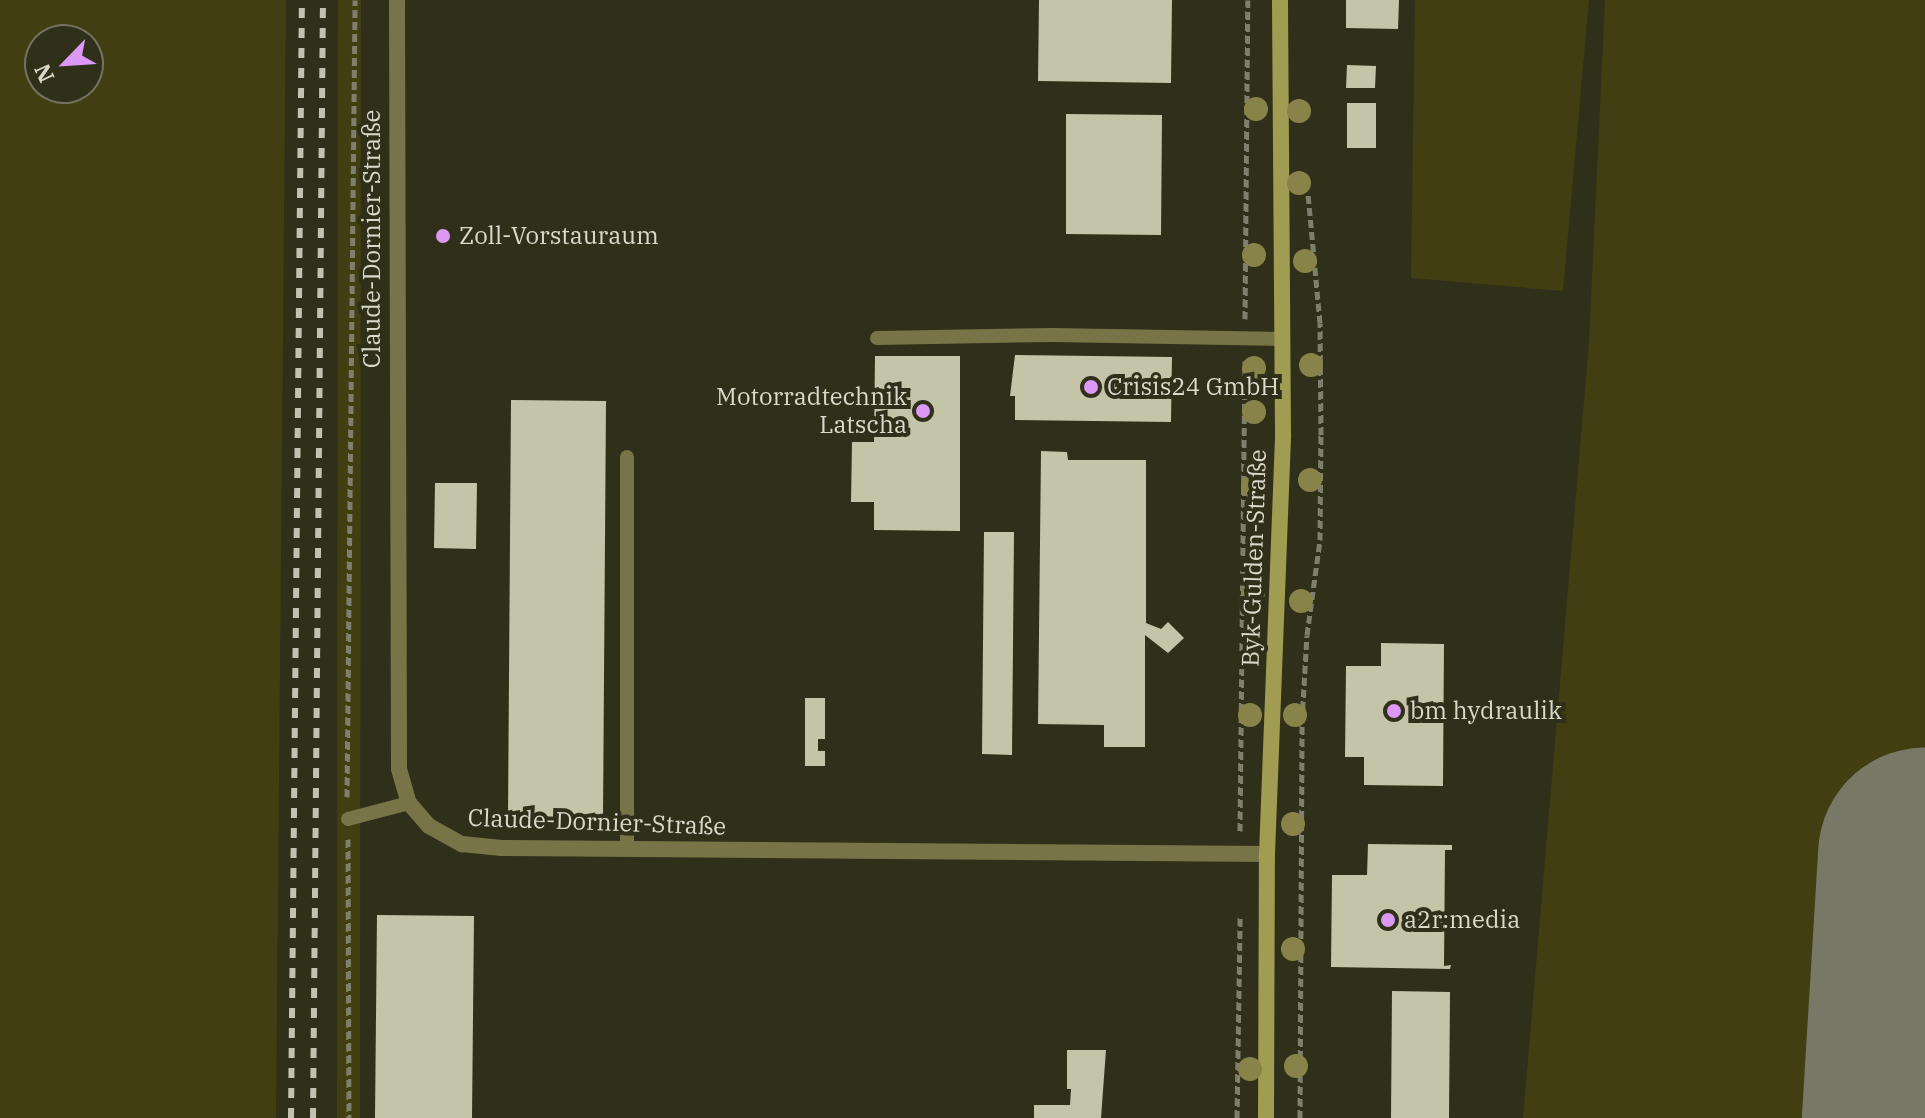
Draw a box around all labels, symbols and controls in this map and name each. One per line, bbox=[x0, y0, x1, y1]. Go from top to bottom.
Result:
north arrow bbox=[24, 24, 104, 104]
text: N bbox=[27, 59, 60, 88]
street label: Claude-Dornier-Straße bbox=[358, 110, 386, 368]
place label: Zoll-Vorstauraum bbox=[459, 222, 659, 250]
marker: Zoll-Vorstauraum bbox=[434, 227, 452, 245]
place label: Crisis24 GmbH bbox=[1107, 373, 1279, 401]
marker: Crisis24 GmbH bbox=[1082, 378, 1100, 396]
place label: Motorradtechnik Latscha bbox=[716, 383, 907, 439]
marker: Motorradtechnik Latscha bbox=[914, 402, 932, 420]
street label: Byk-Gulden-Straße bbox=[1236, 449, 1272, 667]
place label: bm hydraulik bbox=[1410, 697, 1562, 725]
marker: bm hydraulik bbox=[1385, 702, 1403, 720]
street label: Claude-Dornier-Straße bbox=[467, 803, 727, 841]
place label: a2r:media bbox=[1404, 906, 1520, 934]
marker: a2r:media bbox=[1379, 911, 1397, 929]

